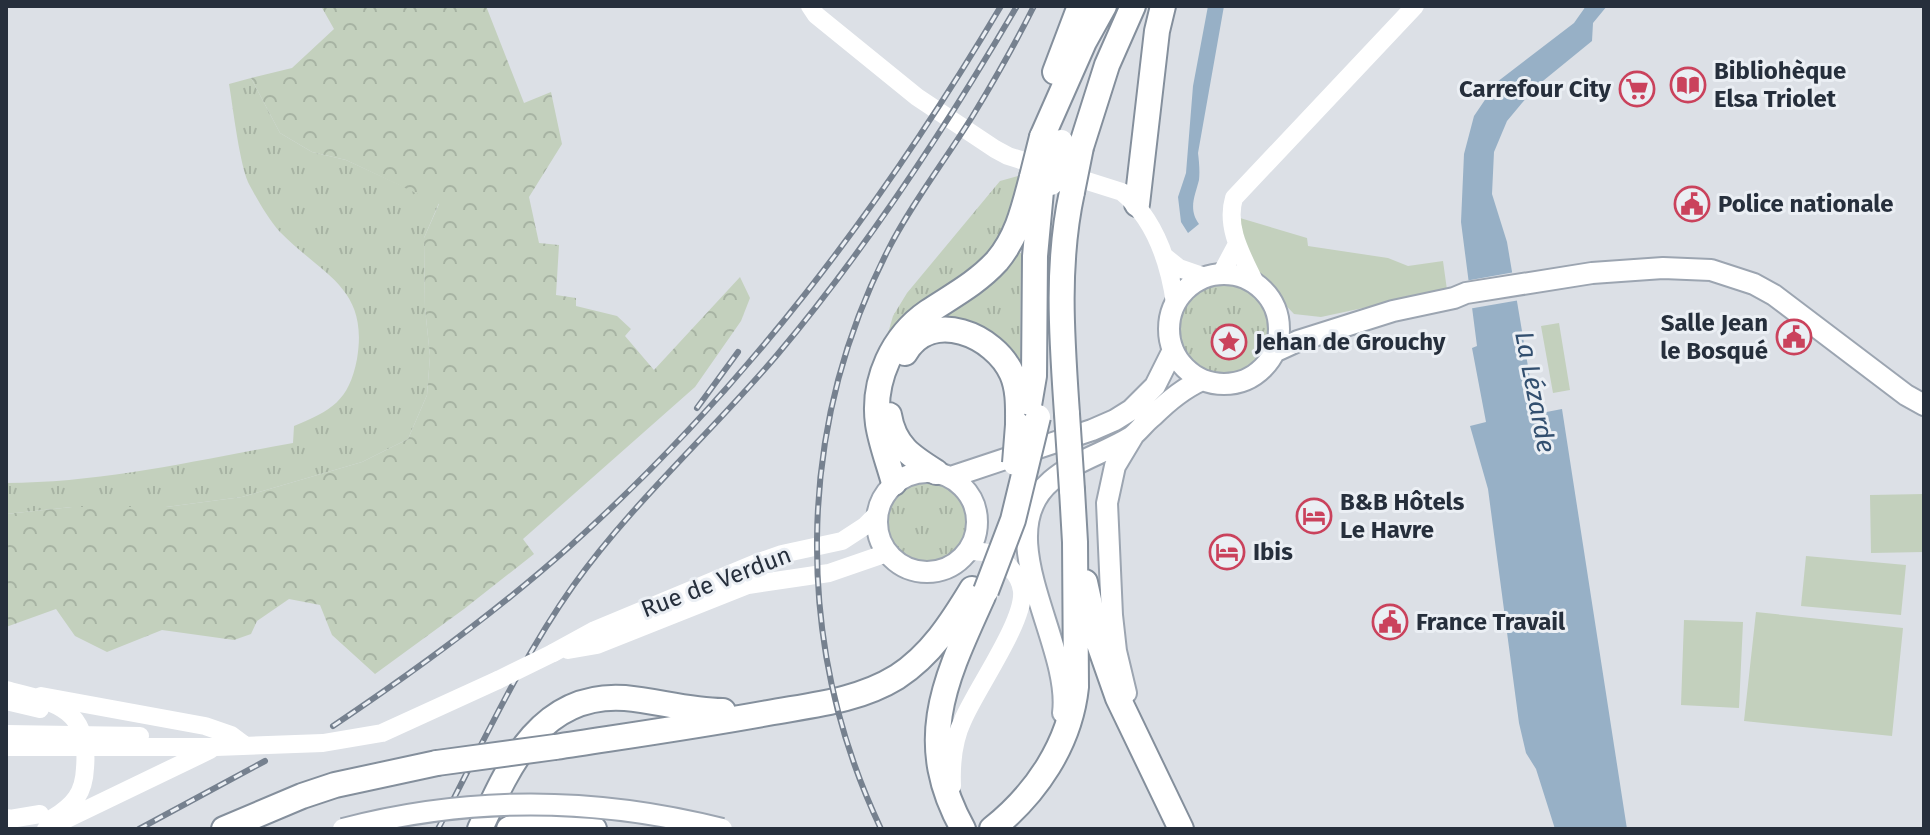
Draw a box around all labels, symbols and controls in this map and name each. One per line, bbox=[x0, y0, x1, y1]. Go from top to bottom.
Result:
place label: Bibliohèque Elsa Triolet bbox=[1714, 57, 1846, 113]
library icon: Bibliohèque Elsa Triolet bbox=[1669, 66, 1707, 104]
supermarket icon: Carrefour City bbox=[1618, 70, 1656, 108]
place label: Carrefour City bbox=[1459, 75, 1612, 103]
public building icon: Police nationale bbox=[1673, 185, 1711, 223]
place label: Police nationale bbox=[1718, 190, 1894, 218]
place label: Salle Jean le Bosqué bbox=[1660, 309, 1768, 365]
public building icon: Salle Jean le Bosqué bbox=[1775, 318, 1813, 356]
place icon: Jehan de Grouchy bbox=[1210, 323, 1248, 361]
place label: Jehan de Grouchy bbox=[1254, 328, 1446, 356]
water label: La Lézarde bbox=[1508, 329, 1562, 455]
place label: B&B Hôtels Le Havre bbox=[1340, 488, 1465, 544]
hotel icon: B&B Hôtels Le Havre bbox=[1295, 497, 1333, 535]
hotel icon: Ibis bbox=[1208, 533, 1246, 571]
place label: Ibis bbox=[1253, 538, 1293, 566]
street label: Rue de Verdun bbox=[637, 541, 795, 623]
public building icon: France Travail bbox=[1371, 603, 1409, 641]
place label: France Travail bbox=[1416, 608, 1566, 636]

